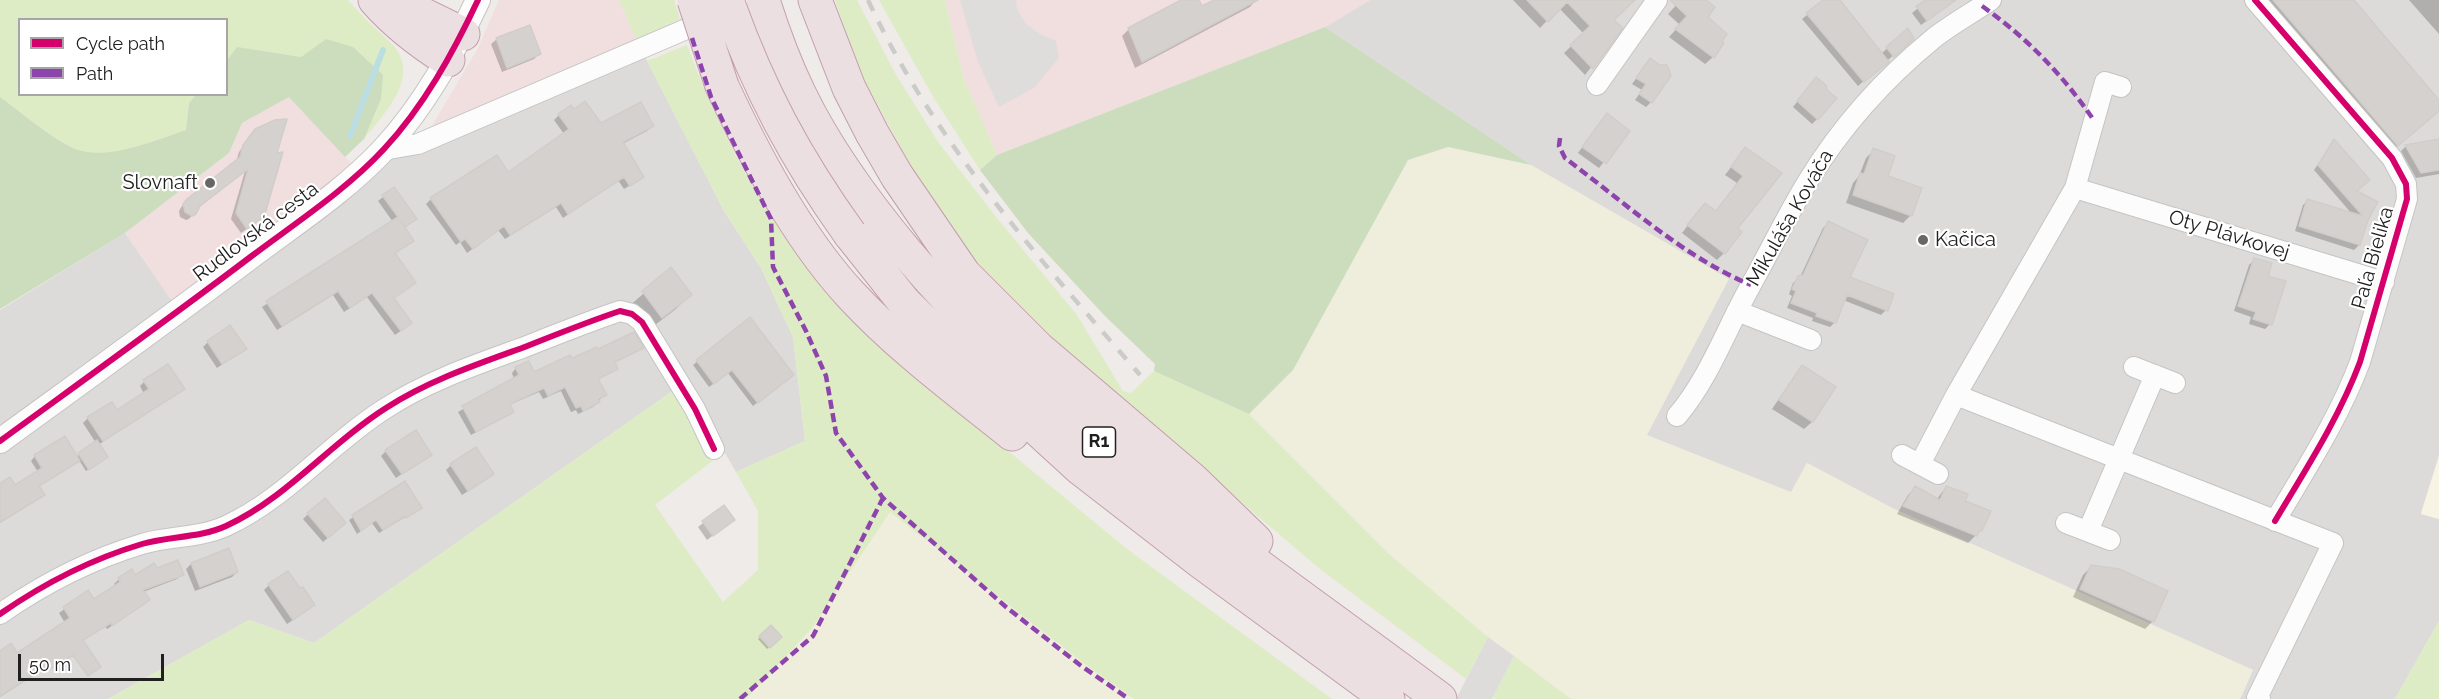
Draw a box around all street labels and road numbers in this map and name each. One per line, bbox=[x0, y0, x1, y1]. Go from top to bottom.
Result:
street label: Mikuláša Kováča bbox=[1741, 146, 1839, 290]
street label: Rudlovská cesta bbox=[189, 177, 323, 287]
street label: Paľa Bielika bbox=[2347, 204, 2399, 312]
street label: Oty Plávkovej bbox=[2166, 205, 2292, 265]
road number: R1 bbox=[1082, 427, 1116, 457]

